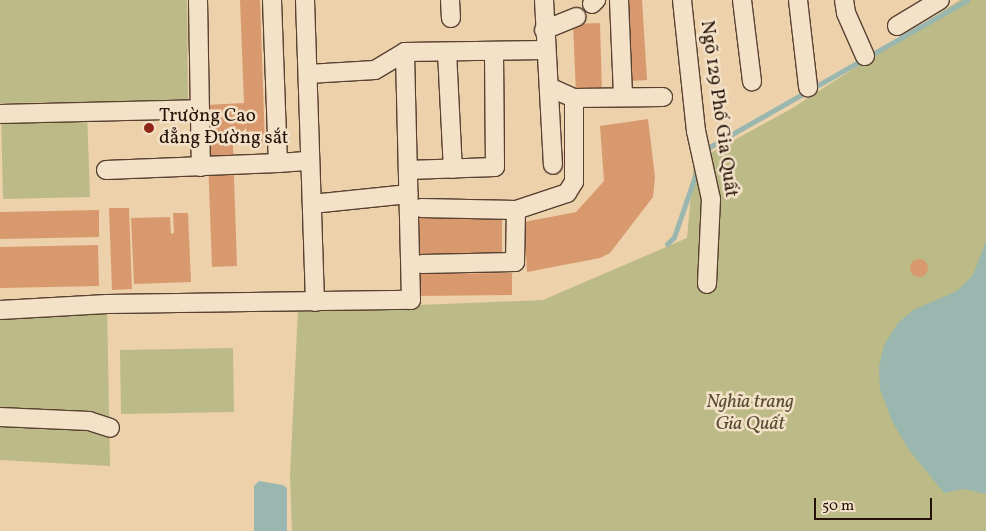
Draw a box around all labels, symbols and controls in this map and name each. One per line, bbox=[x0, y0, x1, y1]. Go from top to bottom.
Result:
street label: Ngõ 129 Phố Gia Quất bbox=[694, 19, 742, 199]
place label: Trường Cao đẳng Đường sắt bbox=[159, 106, 289, 150]
marker: Trường Cao đẳng Đường sắt bbox=[143, 122, 155, 134]
park label: Nghĩa trang Gia Quất bbox=[706, 392, 794, 436]
scale bar bbox=[816, 488, 934, 520]
text: 50 m bbox=[822, 496, 854, 517]

